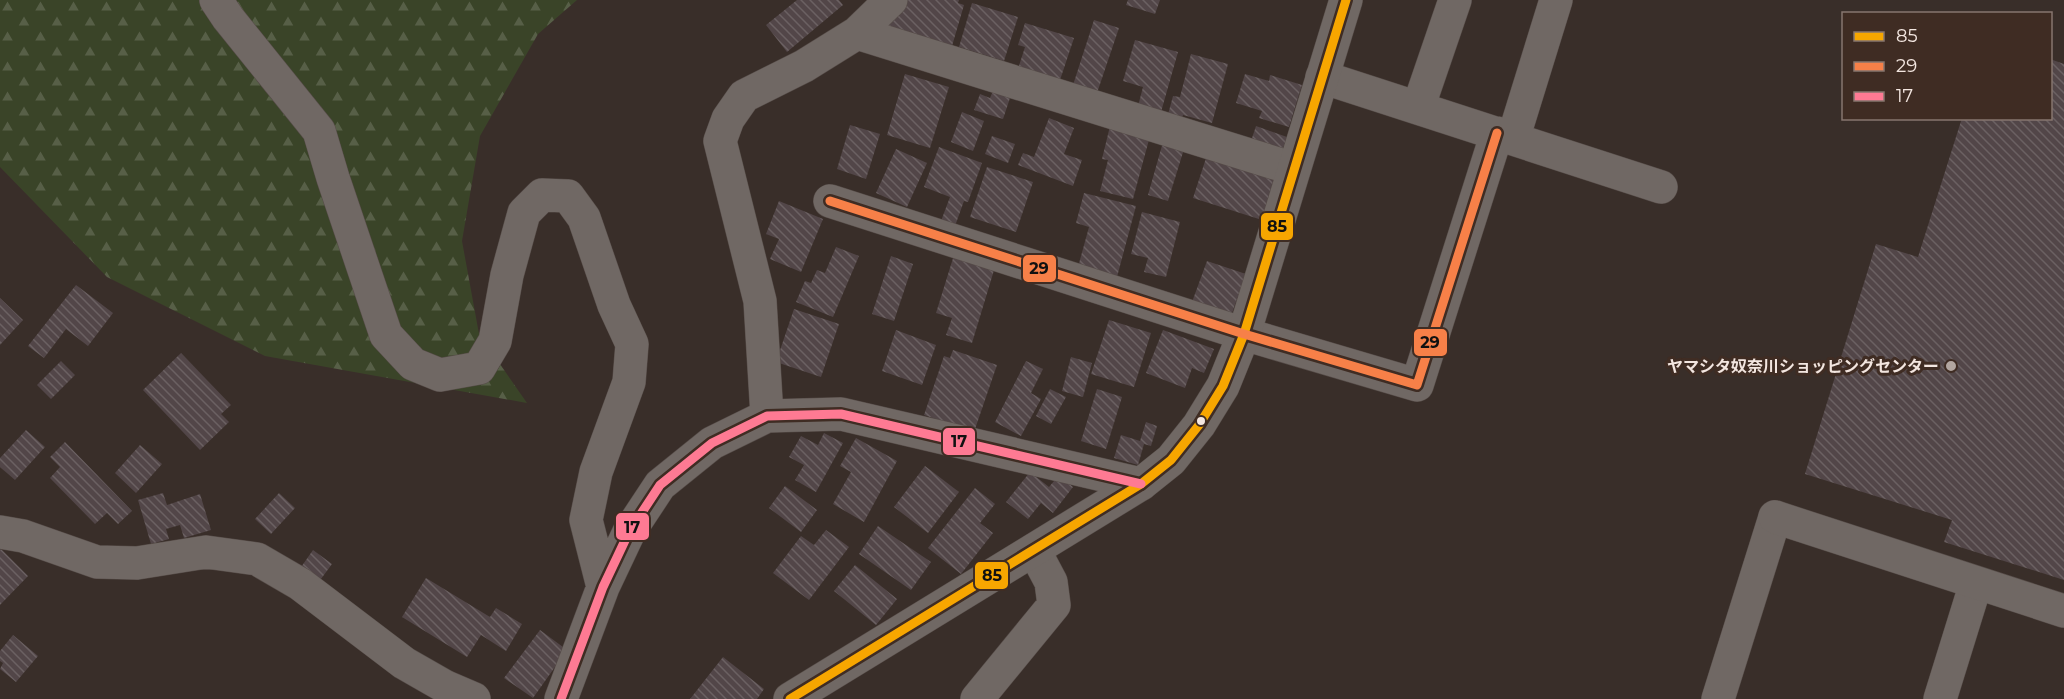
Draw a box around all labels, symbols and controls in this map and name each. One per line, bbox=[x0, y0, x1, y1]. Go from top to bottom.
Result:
legend bbox=[1842, 12, 2052, 120]
text: 85 bbox=[1896, 25, 1918, 47]
text: 29 bbox=[1896, 55, 1917, 77]
text: 17 bbox=[1896, 85, 1913, 107]
line badge: 85 bbox=[1260, 212, 1294, 241]
text: 85 bbox=[1267, 217, 1288, 236]
line badge: 29 bbox=[1022, 254, 1057, 283]
text: 29 bbox=[1029, 259, 1049, 278]
line badge: 29 bbox=[1413, 328, 1448, 357]
text: 29 bbox=[1420, 333, 1440, 352]
place label: ヤマシタ奴奈川ショッピングセンター bbox=[1667, 357, 1939, 376]
marker: ヤマシタ奴奈川ショッピングセンター bbox=[1944, 359, 1958, 373]
unlabelled marker bbox=[1195, 415, 1207, 427]
line badge: 17 bbox=[942, 427, 976, 456]
text: 17 bbox=[951, 432, 967, 451]
line badge: 17 bbox=[615, 512, 650, 541]
text: 17 bbox=[624, 518, 640, 537]
line badge: 85 bbox=[974, 561, 1009, 590]
text: 85 bbox=[982, 566, 1003, 585]

